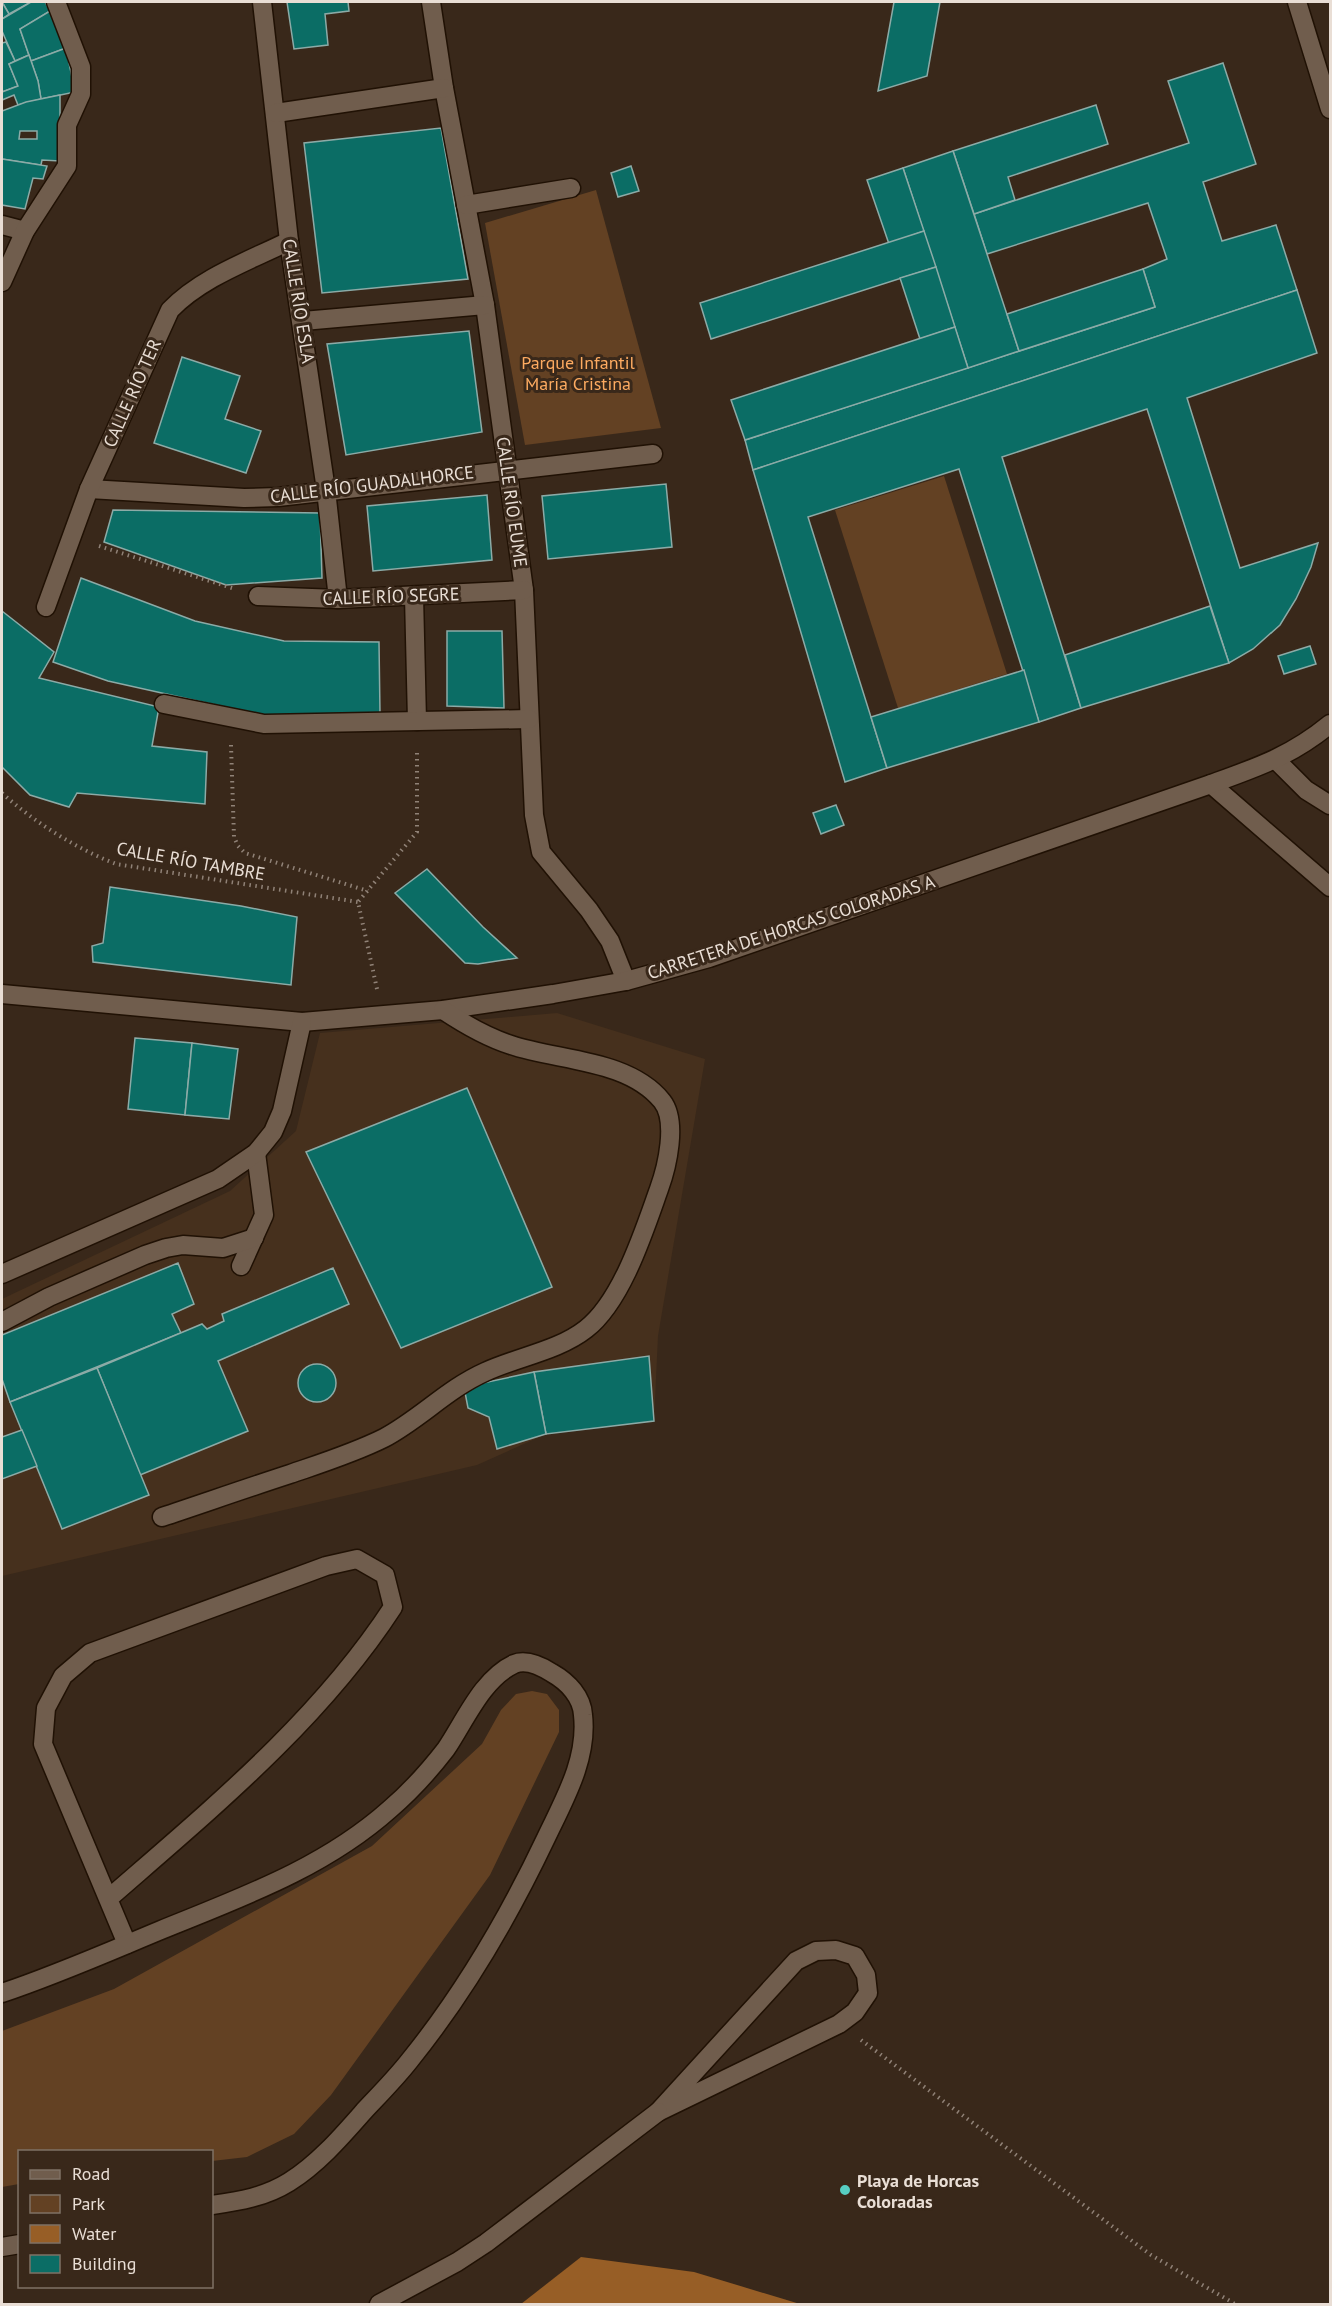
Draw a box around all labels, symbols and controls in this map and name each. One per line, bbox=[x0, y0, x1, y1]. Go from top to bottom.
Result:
street label: CALLE RÍO ESLA bbox=[278, 237, 320, 365]
street label: CALLE RÍO TER bbox=[98, 335, 166, 451]
park label: Parque Infantil María Cristina bbox=[521, 351, 636, 395]
street label: CALLE RÍO EUME bbox=[491, 435, 533, 569]
street label: CALLE RÍO GUADALHORCE bbox=[269, 460, 475, 508]
street label: CALLE RÍO SEGRE bbox=[322, 582, 460, 610]
street label: CALLE RÍO TAMBRE bbox=[115, 837, 267, 885]
street label: CARRETERA DE HORCAS COLORADAS A bbox=[645, 869, 938, 984]
legend bbox=[18, 2150, 213, 2288]
text: Road bbox=[72, 2162, 110, 2185]
place label: Playa de Horcas Coloradas bbox=[857, 2169, 979, 2213]
marker: Playa de Horcas Coloradas bbox=[838, 2183, 852, 2197]
text: Park bbox=[72, 2192, 105, 2215]
text: Water bbox=[72, 2222, 116, 2245]
text: Building bbox=[72, 2252, 136, 2275]

